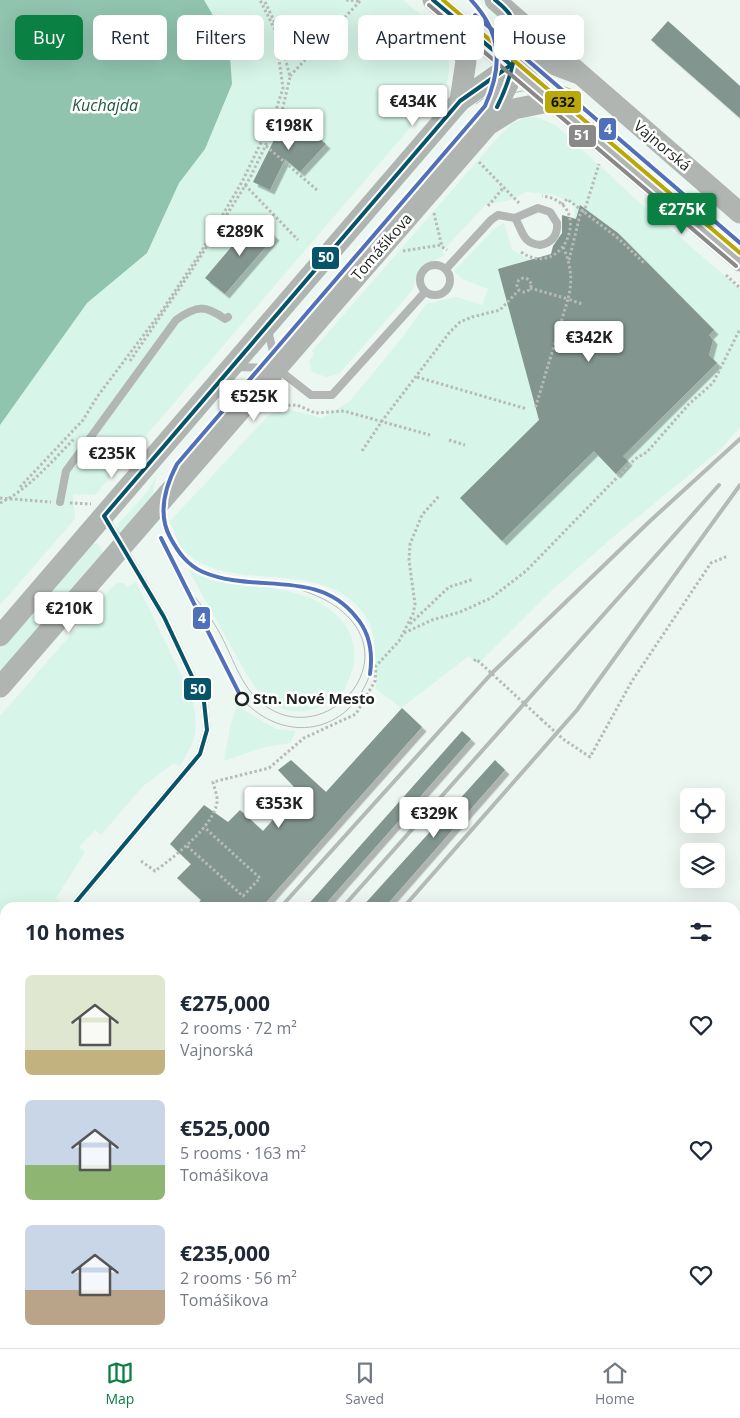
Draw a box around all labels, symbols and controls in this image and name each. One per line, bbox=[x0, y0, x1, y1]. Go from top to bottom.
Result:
chip: Buy bbox=[15, 15, 83, 60]
chip: Rent bbox=[93, 15, 167, 60]
chip: Filters bbox=[177, 15, 264, 60]
chip: New bbox=[274, 15, 348, 60]
chip: Apartment bbox=[358, 15, 484, 60]
chip: House bbox=[494, 15, 584, 60]
pin: €434K bbox=[378, 84, 448, 127]
text: €434K bbox=[389, 90, 437, 112]
line badge: 632 bbox=[544, 90, 582, 114]
text: 632 bbox=[551, 92, 575, 111]
water label: Kuchajda bbox=[72, 94, 138, 116]
pin: €198K bbox=[254, 108, 324, 151]
text: €198K bbox=[265, 114, 313, 136]
street label: Vajnorská bbox=[630, 115, 695, 175]
line badge: 4 bbox=[598, 117, 617, 141]
text: 4 bbox=[604, 119, 612, 138]
line badge: 51 bbox=[568, 124, 597, 148]
text: 51 bbox=[574, 125, 590, 144]
pin: €275K bbox=[647, 192, 717, 235]
text: €275K bbox=[658, 198, 706, 220]
street label: Tomášikova bbox=[346, 208, 416, 284]
pin: €289K bbox=[205, 214, 275, 257]
text: €289K bbox=[216, 220, 264, 242]
line badge: 50 bbox=[311, 246, 340, 270]
text: 50 bbox=[318, 247, 334, 266]
pin: €342K bbox=[554, 320, 624, 363]
text: €342K bbox=[565, 326, 613, 348]
pin: €525K bbox=[219, 380, 289, 422]
text: €525K bbox=[230, 385, 278, 407]
pin: €235K bbox=[77, 436, 147, 479]
text: €235K bbox=[88, 442, 136, 464]
pin: €210K bbox=[34, 592, 104, 634]
text: €210K bbox=[45, 597, 93, 619]
line badge: 4 bbox=[192, 606, 211, 630]
text: 4 bbox=[198, 608, 206, 627]
line badge: 50 bbox=[183, 677, 212, 701]
text: 50 bbox=[190, 679, 206, 698]
place label: Stn. Nové Mesto bbox=[253, 688, 375, 708]
marker: Stn. Nové Mesto bbox=[235, 692, 249, 706]
pin: €353K bbox=[244, 786, 314, 829]
map controls bbox=[680, 788, 725, 888]
button: locate bbox=[680, 788, 725, 833]
text: €353K bbox=[255, 792, 303, 814]
pin: €329K bbox=[399, 796, 469, 839]
text: €329K bbox=[410, 802, 458, 824]
button: layers bbox=[680, 843, 725, 888]
text: 10 homes bbox=[25, 918, 125, 946]
icon: filters bbox=[687, 918, 715, 946]
text: €275,000 bbox=[180, 989, 270, 1017]
icon: home bbox=[65, 995, 125, 1055]
icon: heart bbox=[687, 1011, 715, 1039]
text: 2 rooms · 72 m² bbox=[180, 1017, 297, 1039]
text: Vajnorská bbox=[180, 1039, 253, 1061]
text: €525,000 bbox=[180, 1114, 270, 1142]
icon: home bbox=[65, 1120, 125, 1180]
icon: heart bbox=[687, 1136, 715, 1164]
text: 5 rooms · 163 m² bbox=[180, 1142, 306, 1164]
text: Tomášikova bbox=[180, 1164, 269, 1186]
text: €235,000 bbox=[180, 1239, 270, 1267]
icon: home bbox=[65, 1245, 125, 1305]
icon: heart bbox=[687, 1261, 715, 1289]
text: 2 rooms · 56 m² bbox=[180, 1267, 297, 1289]
text: Tomášikova bbox=[180, 1289, 269, 1311]
tab: Map bbox=[105, 1359, 134, 1408]
tab: Saved bbox=[345, 1359, 384, 1408]
tab: Home bbox=[595, 1359, 635, 1408]

